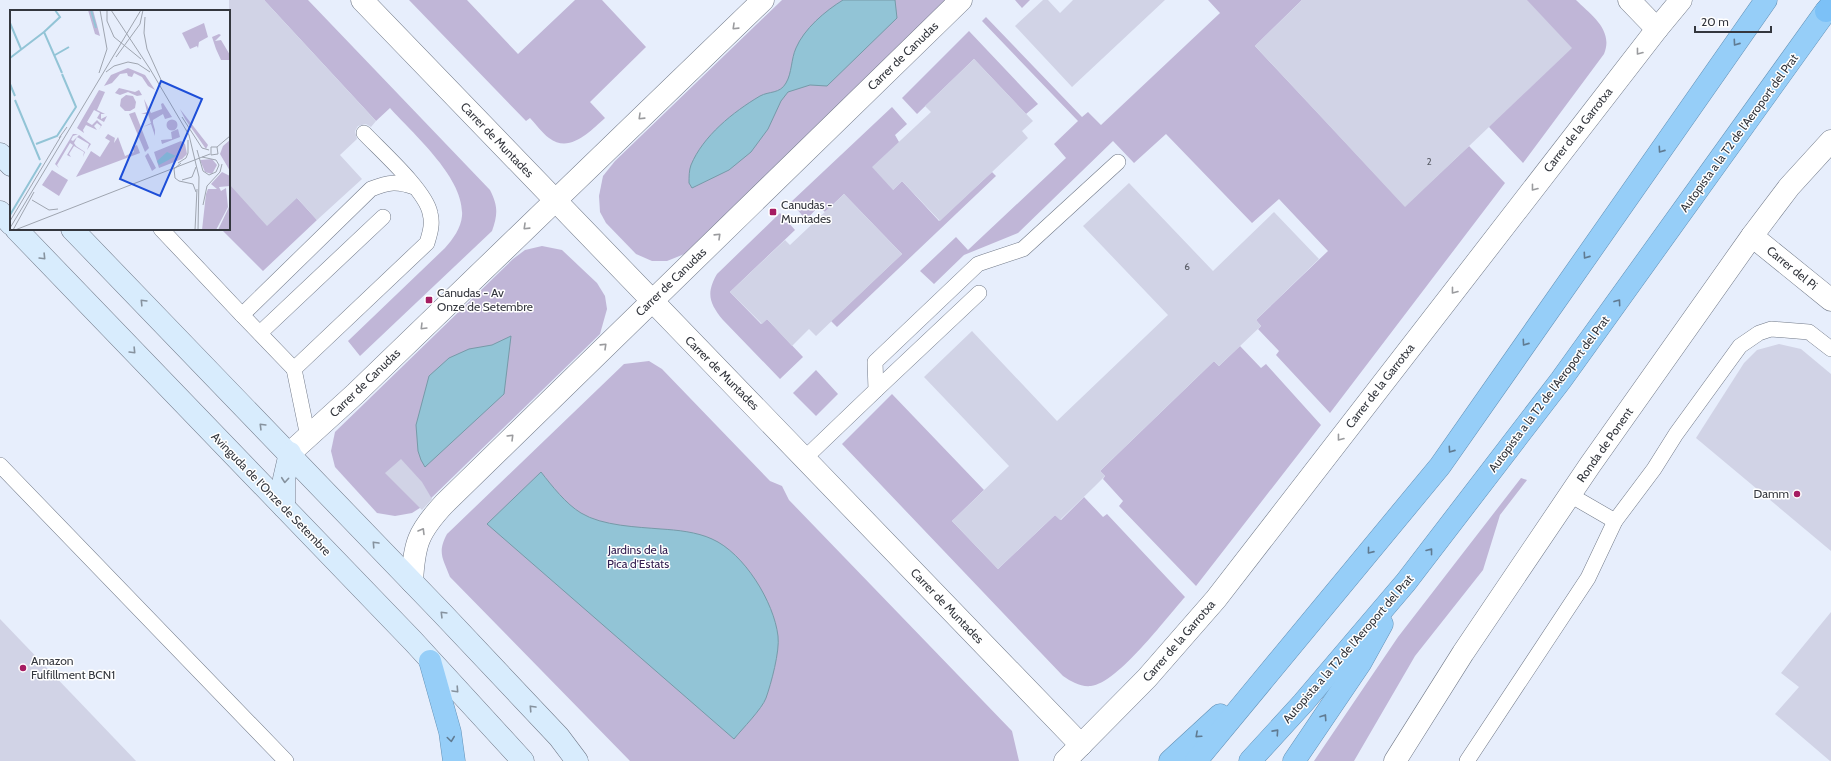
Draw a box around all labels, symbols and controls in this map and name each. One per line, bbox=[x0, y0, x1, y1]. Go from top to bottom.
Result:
scale bar bbox=[1695, 8, 1771, 34]
inset map bbox=[10, 10, 230, 230]
text: 20 m bbox=[1701, 14, 1729, 29]
street label: Carrer de Canudas bbox=[864, 18, 941, 93]
one-way arrow bbox=[732, 22, 739, 29]
one-way arrow bbox=[1734, 39, 1741, 46]
one-way arrow bbox=[1637, 47, 1644, 54]
street label: Autopista a la T2 de l'Aeroport del Prat bbox=[1676, 51, 1801, 215]
street label: Carrer de la Garrotxa bbox=[1540, 84, 1615, 175]
street label: Carrer de Muntades bbox=[458, 99, 537, 180]
one-way arrow bbox=[638, 112, 646, 120]
one-way arrow bbox=[1658, 146, 1666, 153]
house number: 2 bbox=[1426, 155, 1432, 168]
one-way arrow bbox=[1531, 183, 1538, 190]
place label: Canudas - Muntades bbox=[781, 197, 832, 226]
marker: Canudas - Muntades bbox=[768, 207, 778, 217]
one-way arrow bbox=[523, 222, 531, 230]
one-way arrow bbox=[713, 234, 721, 241]
street label: Carrer del Pi bbox=[1764, 243, 1821, 293]
street label: Carrer de Canudas bbox=[632, 244, 709, 319]
one-way arrow bbox=[38, 252, 46, 260]
one-way arrow bbox=[1584, 252, 1591, 259]
house number: 6 bbox=[1184, 260, 1190, 273]
place label: Canudas - Av Onze de Setembre bbox=[437, 285, 533, 314]
one-way arrow bbox=[1452, 286, 1459, 293]
marker: Canudas - Av Onze de Setembre bbox=[424, 295, 434, 305]
one-way arrow bbox=[140, 299, 147, 307]
one-way arrow bbox=[1613, 299, 1620, 306]
street label: Autopista a la T2 de l'Aeroport del Prat bbox=[1485, 313, 1612, 475]
one-way arrow bbox=[420, 322, 428, 330]
street label: Carrer de Muntades bbox=[682, 332, 763, 413]
one-way arrow bbox=[1523, 339, 1530, 346]
street label: Carrer de la Garrotxa bbox=[1342, 340, 1417, 431]
one-way arrow bbox=[599, 343, 607, 351]
street label: Carrer de Canudas bbox=[326, 345, 403, 420]
one-way arrow bbox=[128, 346, 136, 354]
street label: Ronda de Ponent bbox=[1573, 404, 1636, 485]
one-way arrow bbox=[259, 423, 267, 431]
street label: Avinguda de l'Onze de Setembre bbox=[208, 429, 334, 558]
one-way arrow bbox=[1338, 433, 1345, 440]
one-way arrow bbox=[506, 434, 514, 442]
one-way arrow bbox=[1448, 446, 1456, 453]
one-way arrow bbox=[280, 477, 289, 483]
place label: Damm bbox=[1754, 486, 1789, 501]
marker: Damm bbox=[1792, 489, 1802, 499]
one-way arrow bbox=[418, 528, 425, 535]
one-way arrow bbox=[372, 541, 380, 549]
park label: Jardins de la Pica d'Estats bbox=[607, 542, 669, 571]
one-way arrow bbox=[1367, 547, 1374, 554]
one-way arrow bbox=[1425, 548, 1432, 555]
street label: Carrer de Muntades bbox=[908, 565, 987, 646]
street label: Autopista a la T2 de l'Aeroport del Prat bbox=[1279, 571, 1416, 726]
street label: Carrer de la Garrotxa bbox=[1139, 597, 1218, 685]
one-way arrow bbox=[440, 611, 448, 619]
place label: Amazon Fulfillment BCN1 bbox=[31, 653, 115, 682]
marker: Amazon Fulfillment BCN1 bbox=[18, 663, 28, 673]
one-way arrow bbox=[452, 685, 459, 693]
one-way arrow bbox=[530, 705, 537, 713]
one-way arrow bbox=[1319, 714, 1327, 721]
one-way arrow bbox=[1271, 729, 1279, 737]
one-way arrow bbox=[1195, 731, 1203, 738]
one-way arrow bbox=[446, 736, 455, 742]

